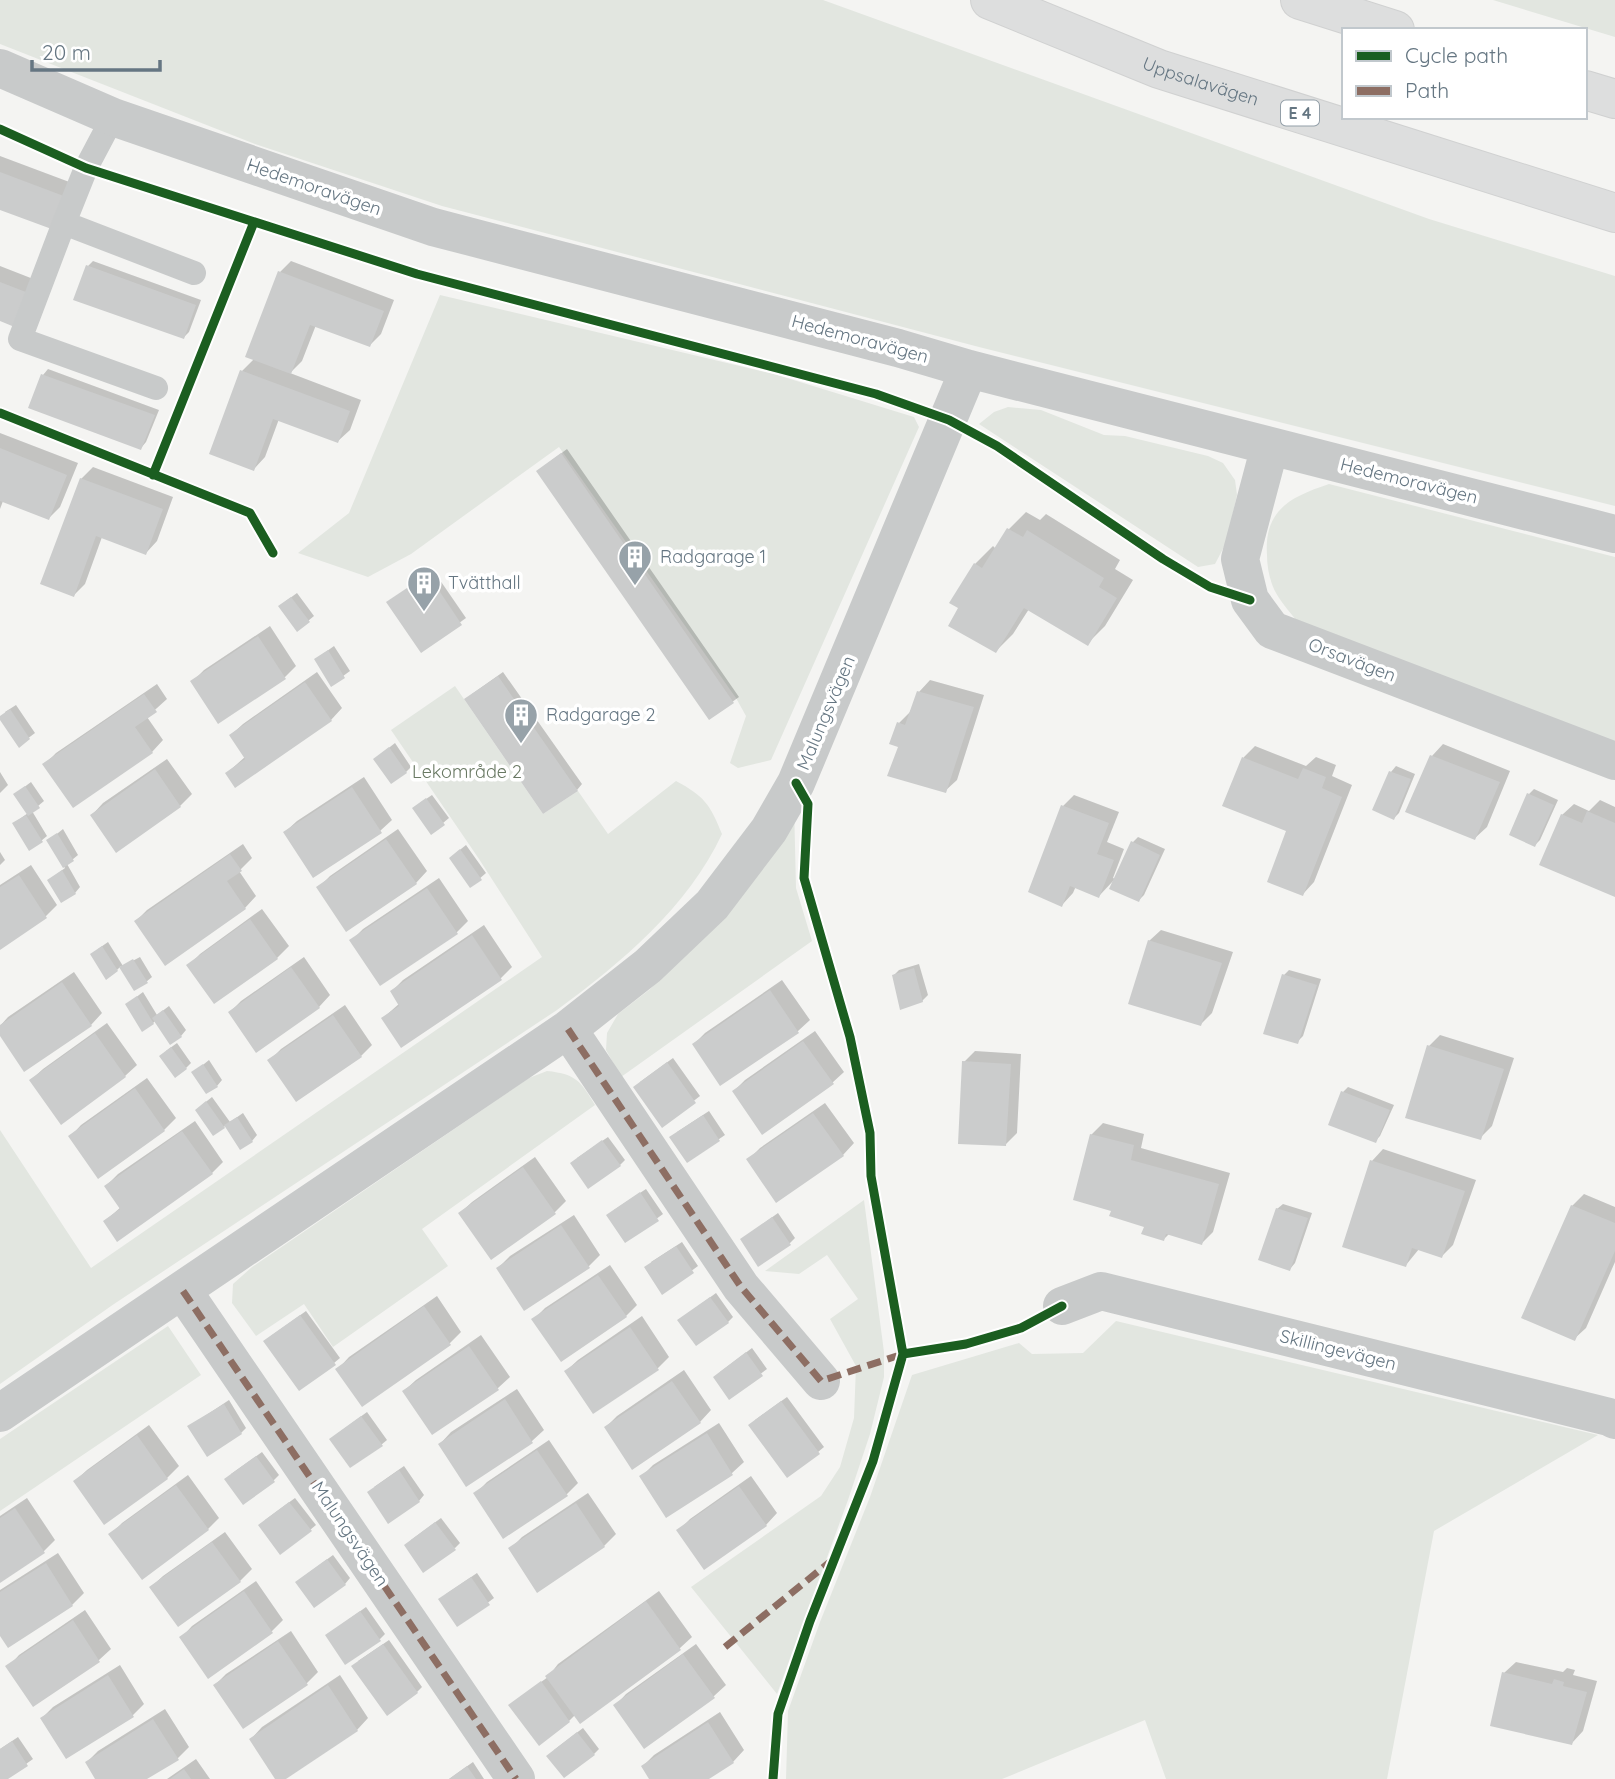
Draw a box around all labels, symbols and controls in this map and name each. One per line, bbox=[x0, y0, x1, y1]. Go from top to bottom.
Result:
scale bar bbox=[32, 28, 159, 72]
legend bbox=[1342, 28, 1587, 119]
text: 20 m bbox=[42, 39, 91, 65]
text: Cycle path bbox=[1405, 42, 1508, 68]
street label: Uppsalavägen bbox=[1139, 51, 1262, 111]
text: Path bbox=[1405, 77, 1449, 103]
road number: E 4 bbox=[1281, 100, 1319, 125]
street label: Hedemoravägen bbox=[244, 153, 384, 220]
street label: Hedemoravägen bbox=[789, 309, 931, 368]
street label: Hedemoravägen bbox=[1338, 452, 1480, 509]
building icon: Radgarage 1 bbox=[616, 538, 654, 587]
place label: Radgarage 1 bbox=[660, 545, 766, 568]
building icon: Tvätthall bbox=[405, 564, 443, 613]
place label: Tvätthall bbox=[448, 571, 521, 594]
street label: Orsavägen bbox=[1305, 632, 1399, 687]
street label: Malungsvägen bbox=[791, 652, 860, 773]
building icon: Radgarage 2 bbox=[502, 696, 540, 745]
place label: Radgarage 2 bbox=[546, 703, 656, 726]
park label: Lekområde 2 bbox=[412, 760, 522, 783]
street label: Skillingevägen bbox=[1278, 1324, 1399, 1375]
street label: Malungsvägen bbox=[307, 1477, 394, 1591]

